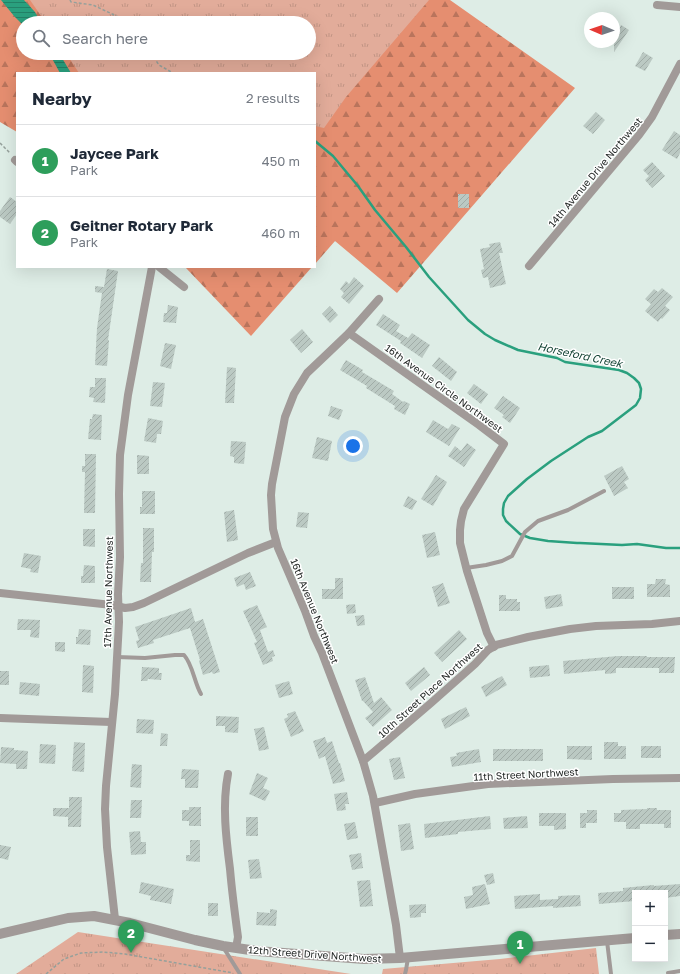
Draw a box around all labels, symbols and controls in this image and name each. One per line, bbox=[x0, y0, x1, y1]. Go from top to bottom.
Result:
north arrow bbox=[584, 12, 620, 48]
search box bbox=[16, 16, 316, 60]
icon: search bbox=[30, 27, 52, 49]
text: Search here bbox=[62, 29, 148, 47]
text: Nearby bbox=[32, 88, 92, 109]
text: 2 results bbox=[246, 90, 300, 106]
street label: 14th Avenue Drive Northwest bbox=[546, 115, 644, 229]
text: Jaycee Park bbox=[70, 144, 159, 162]
text: 1 bbox=[42, 153, 48, 169]
text: 450 m bbox=[262, 153, 300, 169]
text: Park bbox=[70, 162, 98, 178]
text: Geitner Rotary Park bbox=[70, 216, 213, 234]
text: 2 bbox=[41, 225, 49, 241]
text: 460 m bbox=[261, 225, 300, 241]
text: Park bbox=[70, 234, 98, 250]
water label: Horseford Creek bbox=[537, 339, 625, 370]
street label: 16th Avenue Circle Northwest bbox=[383, 341, 505, 435]
your location bbox=[343, 436, 363, 456]
street label: 17th Avenue Northwest bbox=[101, 536, 115, 648]
street label: 16th Avenue Northwest bbox=[288, 557, 342, 665]
street label: 10th Street Place Northwest bbox=[376, 640, 484, 740]
street label: 11th Street Northwest bbox=[473, 765, 579, 783]
map controls bbox=[632, 890, 668, 962]
button: + bbox=[632, 890, 668, 926]
pin: 2 bbox=[118, 920, 144, 953]
button: − bbox=[632, 926, 668, 962]
pin: 1 bbox=[507, 931, 533, 964]
street label: 12th Street Drive Northwest bbox=[248, 943, 382, 965]

